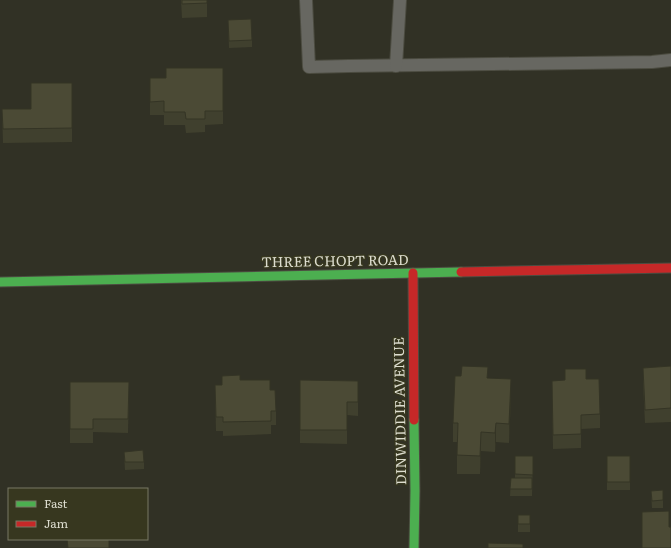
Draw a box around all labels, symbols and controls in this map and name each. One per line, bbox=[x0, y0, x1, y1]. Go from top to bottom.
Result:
street label: THREE CHOPT ROAD bbox=[261, 249, 409, 271]
street label: DINWIDDIE AVENUE bbox=[388, 337, 410, 485]
legend bbox=[8, 488, 148, 540]
text: Fast bbox=[44, 494, 68, 512]
text: Jam bbox=[44, 514, 69, 532]

